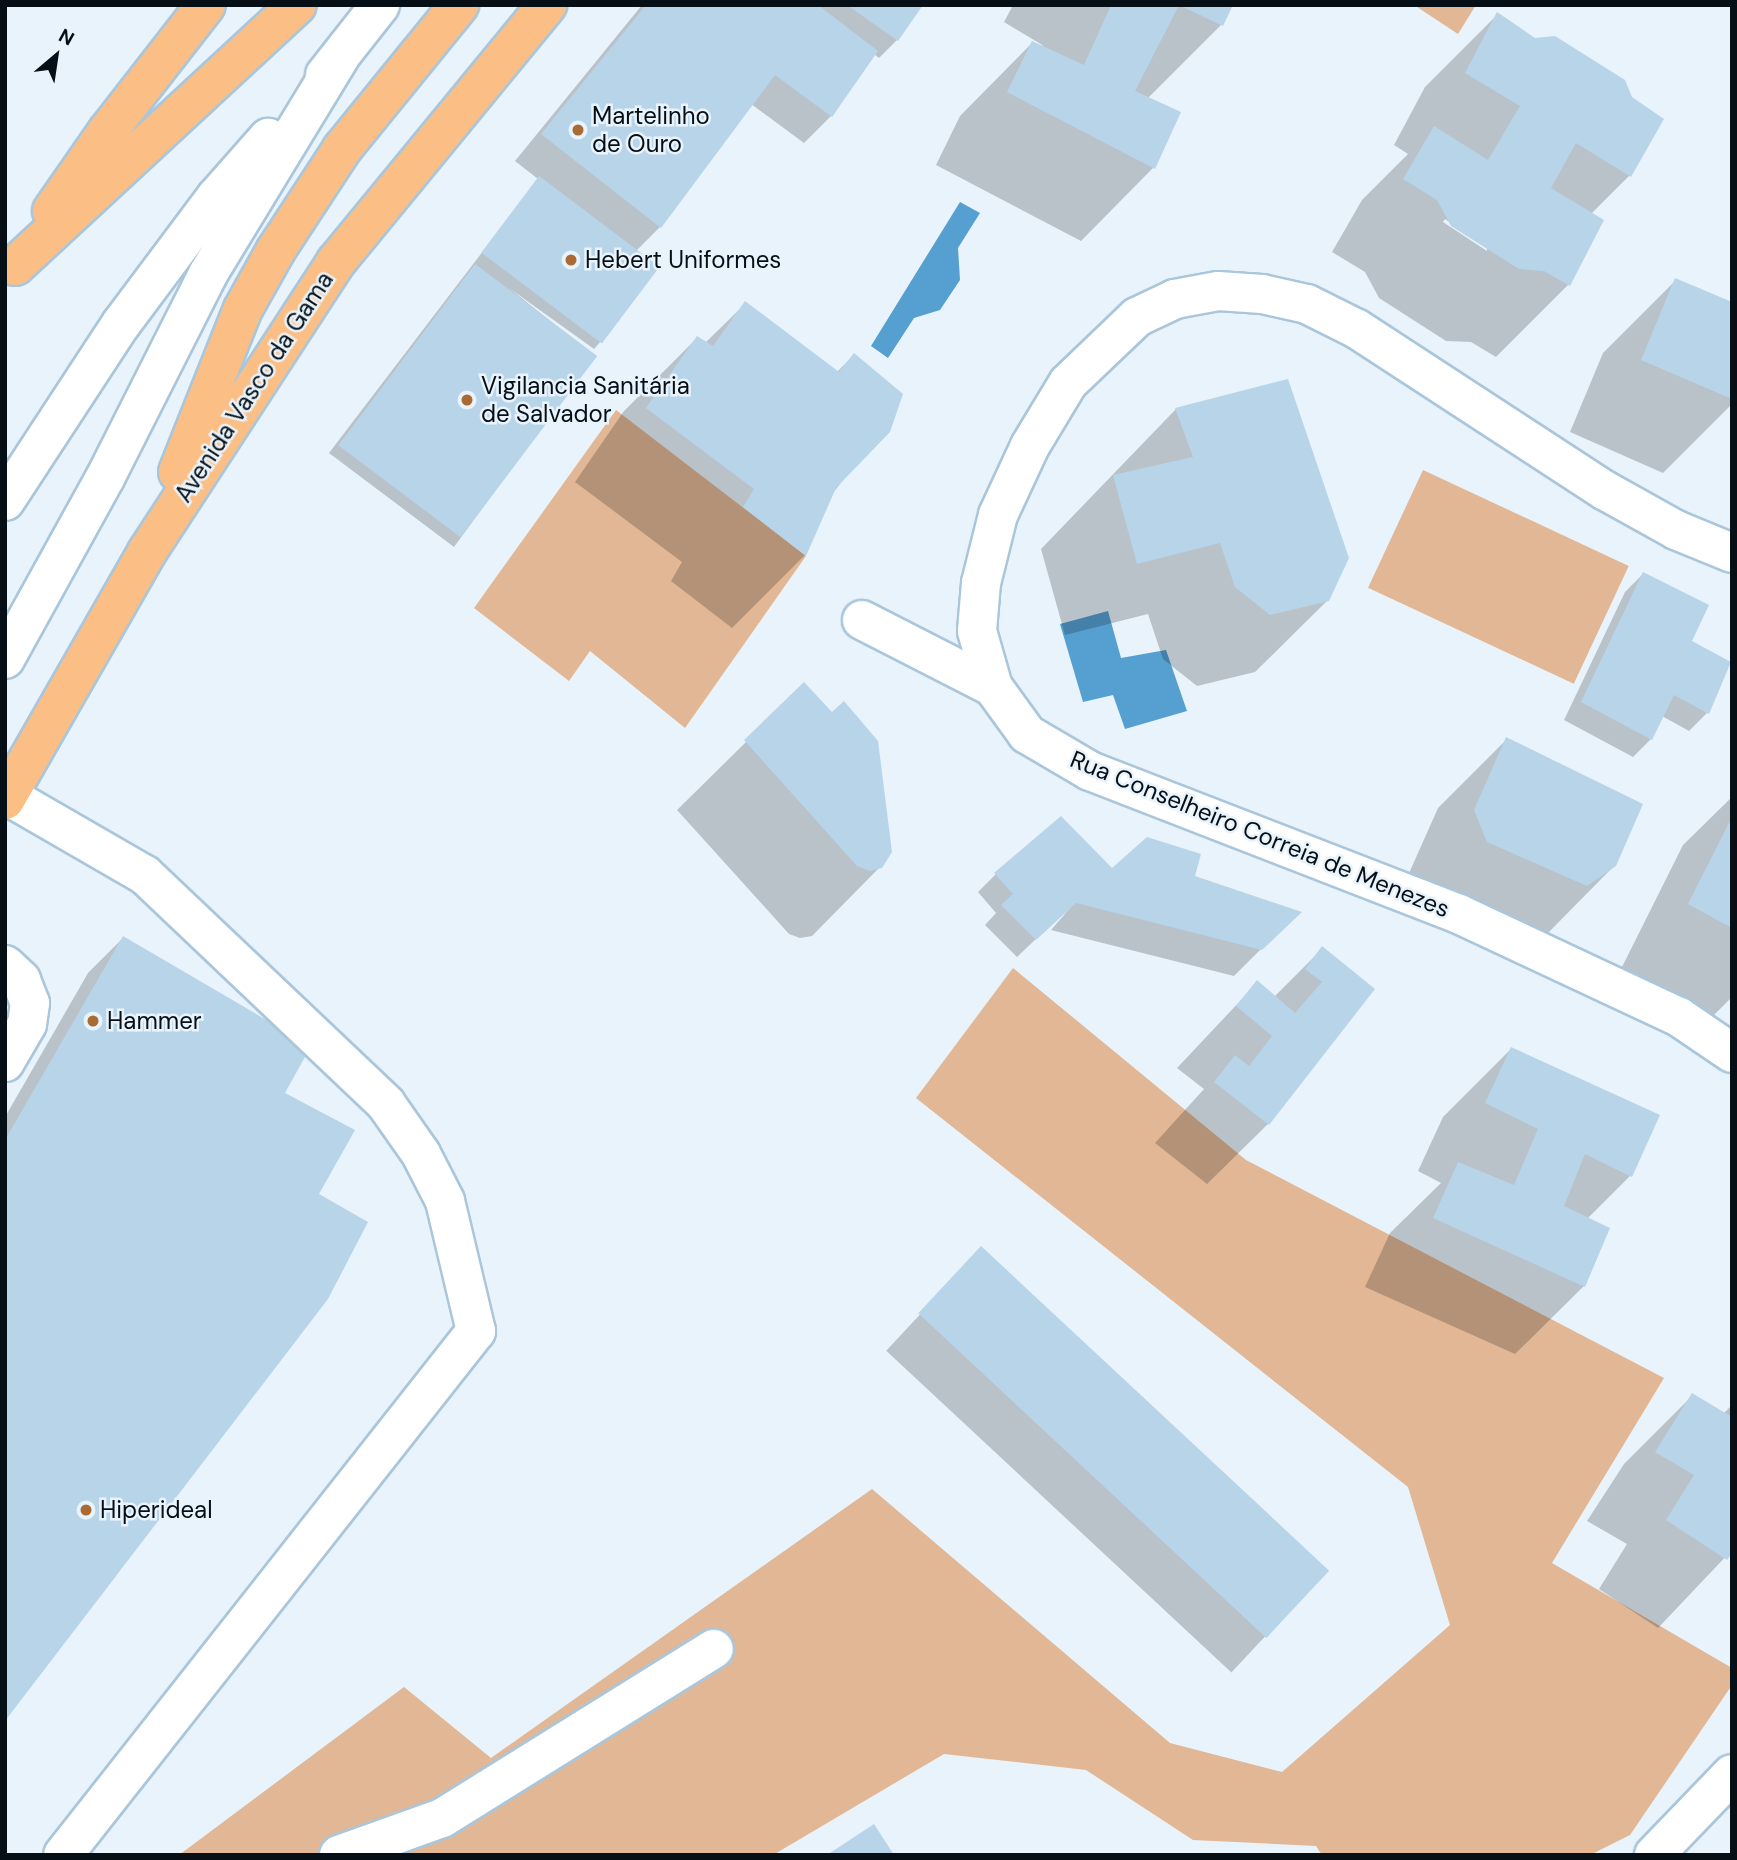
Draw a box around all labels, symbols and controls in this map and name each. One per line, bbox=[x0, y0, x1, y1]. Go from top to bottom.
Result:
north arrow bbox=[21, 21, 91, 91]
text: N bbox=[54, 23, 79, 51]
place label: Martelinho de Ouro bbox=[592, 102, 710, 158]
marker: Martelinho de Ouro bbox=[570, 122, 586, 138]
place label: Hebert Uniformes bbox=[585, 246, 781, 274]
marker: Hebert Uniformes bbox=[563, 252, 579, 268]
street label: Avenida Vasco da Gama bbox=[169, 266, 339, 508]
place label: Vigilancia Sanitária de Salvador bbox=[481, 372, 690, 428]
marker: Vigilancia Sanitária de Salvador bbox=[459, 392, 475, 408]
street label: Rua Conselheiro Correia de Menezes bbox=[1066, 745, 1454, 923]
place label: Hammer bbox=[107, 1007, 202, 1035]
marker: Hammer bbox=[85, 1013, 101, 1029]
place label: Hiperideal bbox=[100, 1496, 212, 1524]
marker: Hiperideal bbox=[78, 1502, 94, 1518]

